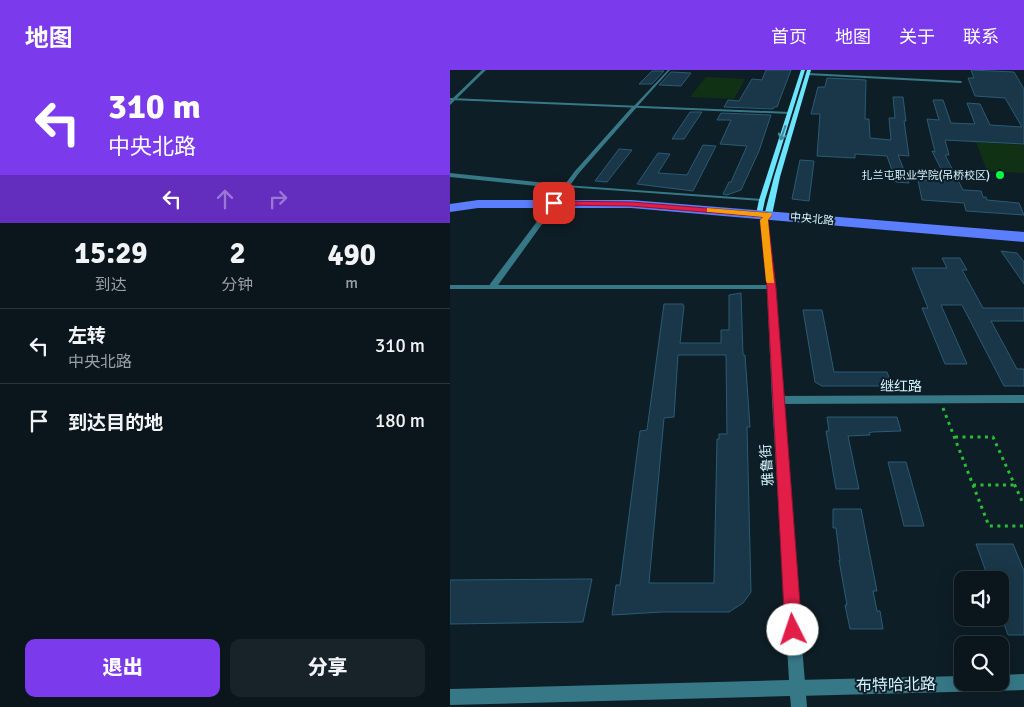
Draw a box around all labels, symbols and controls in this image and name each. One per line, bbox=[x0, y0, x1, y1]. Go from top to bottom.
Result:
text: 地图 bbox=[25, 23, 73, 53]
text: 首页 bbox=[771, 26, 807, 48]
text: 地图 bbox=[835, 26, 871, 48]
text: 关于 bbox=[899, 26, 935, 48]
text: 联系 bbox=[963, 26, 999, 48]
text: 310 m bbox=[108, 85, 201, 128]
icon: left bbox=[25, 90, 90, 155]
one-way arrow bbox=[778, 125, 787, 140]
text: 中央北路 bbox=[108, 133, 196, 160]
place label: 扎兰屯职业学院(吊桥校区) bbox=[862, 169, 990, 182]
marker: 扎兰屯职业学院(吊桥校区) bbox=[994, 169, 1006, 181]
pin bbox=[533, 182, 575, 224]
icon: left bbox=[158, 185, 186, 213]
icon: ahead bbox=[211, 185, 239, 213]
icon: right bbox=[264, 185, 292, 213]
icon: arrive bbox=[540, 189, 568, 217]
street label: 中央北路 bbox=[790, 211, 834, 227]
text: 15:29 bbox=[74, 235, 148, 272]
text: 2 bbox=[229, 235, 246, 272]
text: 490 bbox=[327, 237, 376, 274]
text: m bbox=[345, 273, 358, 293]
text: 到达 bbox=[95, 275, 127, 295]
text: 分钟 bbox=[221, 275, 254, 295]
text: 左转 bbox=[68, 324, 106, 348]
icon: left bbox=[25, 332, 53, 360]
text: 310 m bbox=[375, 334, 425, 358]
text: 中央北路 bbox=[68, 352, 132, 372]
street label: 继红路 bbox=[880, 378, 922, 395]
icon: arrive bbox=[25, 407, 53, 435]
text: 180 m bbox=[375, 409, 425, 433]
text: 到达目的地 bbox=[68, 411, 163, 435]
street label: 雅鲁街 bbox=[757, 443, 777, 487]
map controls bbox=[954, 571, 1009, 691]
button: sound bbox=[954, 571, 1009, 626]
position arrow bbox=[766, 603, 818, 655]
button: search bbox=[954, 636, 1009, 691]
button: 退出 bbox=[25, 639, 220, 697]
button: 分享 bbox=[230, 639, 425, 697]
street label: 布特哈北路 bbox=[856, 674, 936, 696]

